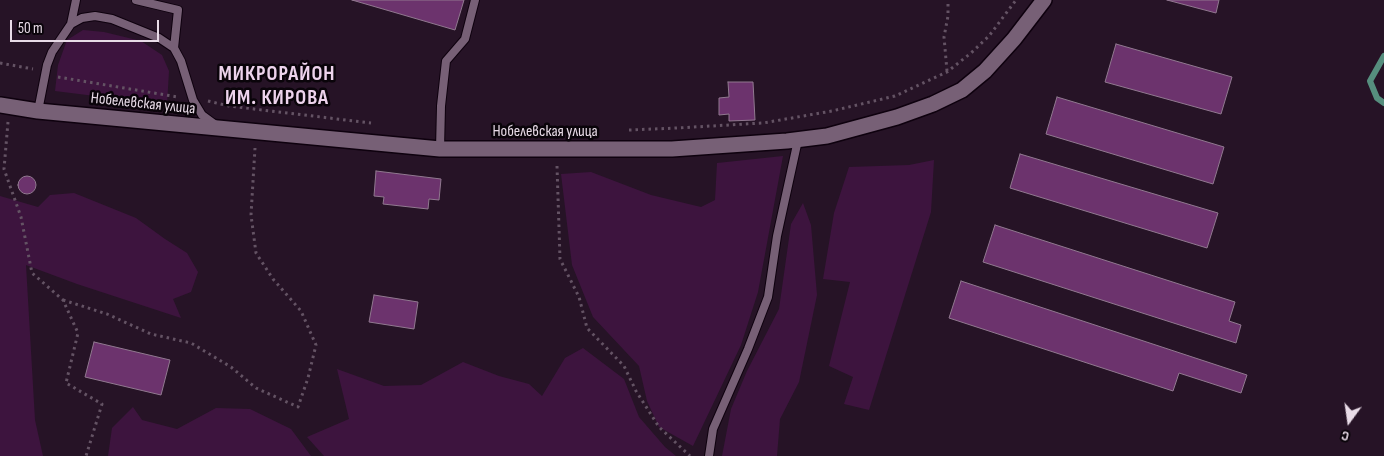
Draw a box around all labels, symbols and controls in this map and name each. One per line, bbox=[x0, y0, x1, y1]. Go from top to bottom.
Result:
scale bar bbox=[12, 10, 161, 42]
text: 50 m bbox=[18, 19, 43, 38]
district label: МИКРОРАЙОН ИМ. КИРОВА bbox=[217, 62, 337, 112]
street label: Нобелевская улица bbox=[90, 89, 196, 119]
street label: Нобелевская улица bbox=[492, 122, 598, 142]
north arrow bbox=[1324, 396, 1374, 446]
text: С bbox=[1340, 427, 1351, 445]

